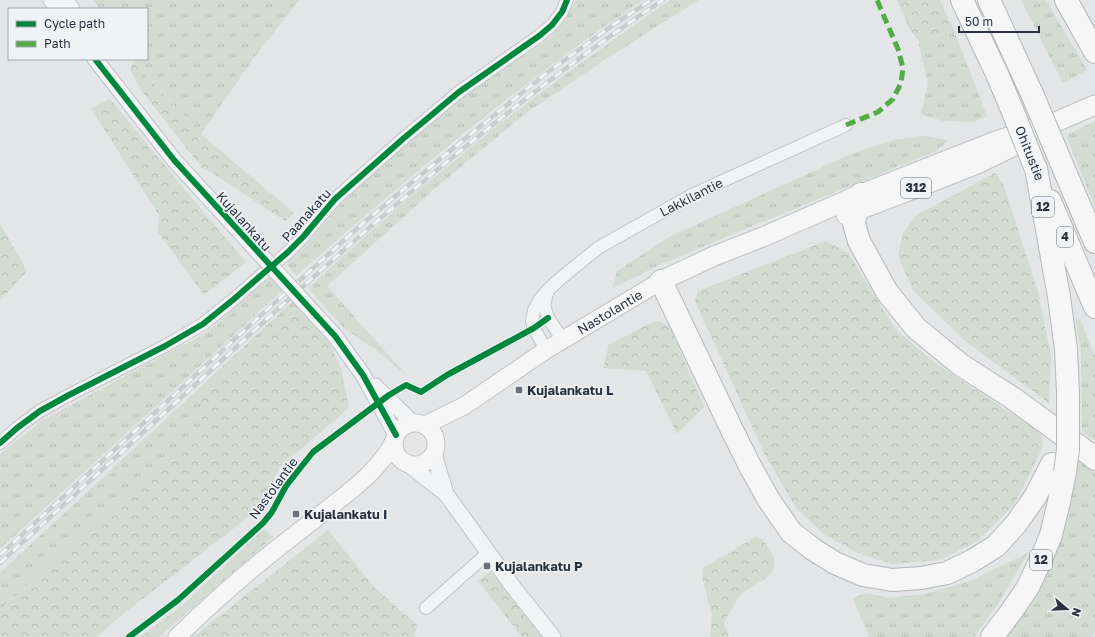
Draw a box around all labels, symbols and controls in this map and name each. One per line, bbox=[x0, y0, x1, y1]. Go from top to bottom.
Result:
legend bbox=[8, 8, 148, 60]
scale bar bbox=[959, 8, 1039, 34]
text: 50 m bbox=[965, 14, 993, 29]
text: Cycle path bbox=[44, 16, 105, 31]
text: Path bbox=[44, 36, 71, 51]
street label: Ohitustie bbox=[1012, 123, 1048, 183]
street label: Lakkilantie bbox=[657, 174, 725, 220]
road number: 312 bbox=[901, 178, 931, 198]
street label: Paanakatu bbox=[278, 185, 334, 245]
street label: Kujalankatu bbox=[213, 188, 275, 254]
road number: 12 bbox=[1032, 197, 1054, 217]
road number: 4 bbox=[1057, 227, 1073, 247]
street label: Nastolantie bbox=[574, 286, 645, 337]
place label: Kujalankatu L bbox=[527, 382, 614, 398]
marker: Kujalankatu L bbox=[514, 385, 524, 395]
street label: Nastolantie bbox=[245, 454, 301, 522]
place label: Kujalankatu I bbox=[304, 506, 387, 522]
marker: Kujalankatu I bbox=[291, 509, 301, 519]
road number: 12 bbox=[1030, 550, 1052, 570]
place label: Kujalankatu P bbox=[495, 558, 583, 574]
marker: Kujalankatu P bbox=[482, 561, 492, 571]
north arrow bbox=[1047, 589, 1087, 629]
text: N bbox=[1069, 606, 1084, 618]

